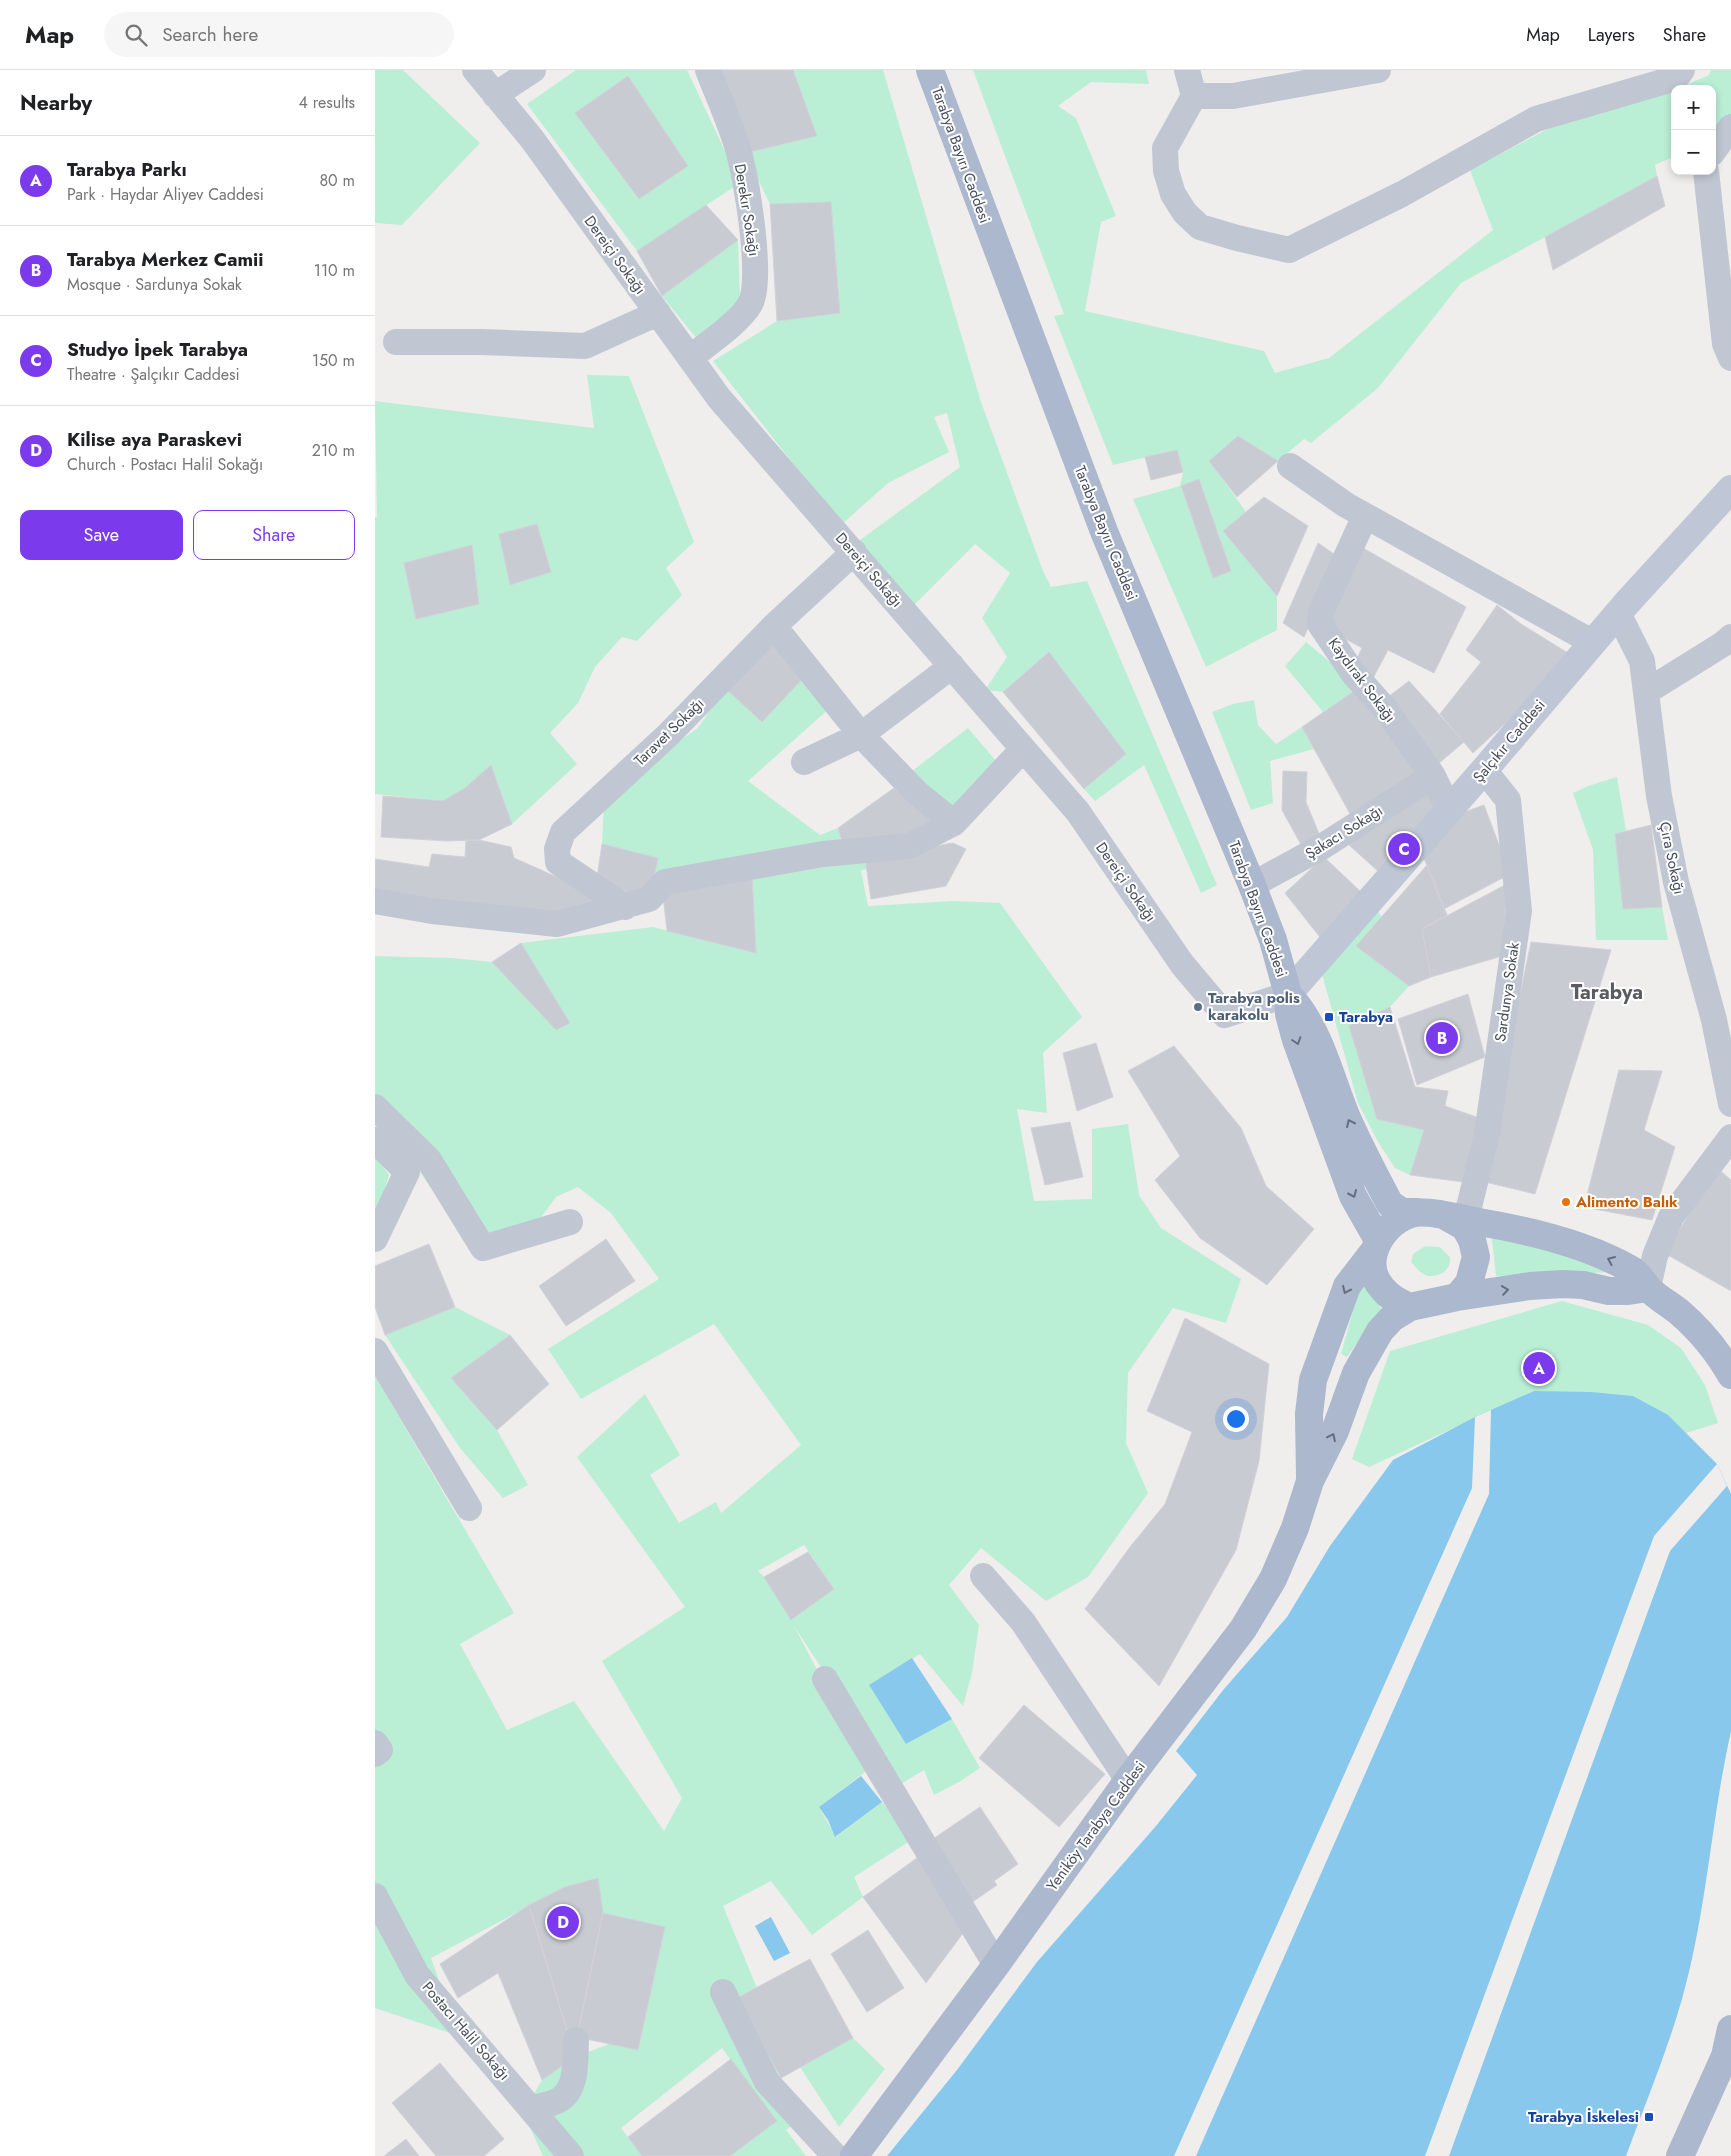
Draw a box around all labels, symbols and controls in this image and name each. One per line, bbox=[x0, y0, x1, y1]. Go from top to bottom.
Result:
search box bbox=[104, 12, 454, 57]
text: Map bbox=[25, 17, 74, 52]
icon: search bbox=[122, 21, 150, 49]
text: Search here bbox=[162, 21, 258, 48]
text: Map bbox=[1526, 22, 1560, 48]
text: Layers bbox=[1588, 22, 1635, 48]
text: Share bbox=[1663, 22, 1706, 48]
street label: Tarabya Bayırı Caddesi bbox=[926, 84, 996, 226]
map controls bbox=[1671, 85, 1716, 175]
button: + bbox=[1671, 85, 1716, 130]
text: Nearby bbox=[20, 88, 92, 118]
text: 4 results bbox=[299, 91, 355, 114]
button: − bbox=[1671, 130, 1716, 175]
text: Tarabya Parkı bbox=[67, 156, 187, 183]
street label: Derekır Sokağı bbox=[729, 162, 765, 258]
text: A bbox=[30, 169, 42, 192]
text: 80 m bbox=[319, 169, 355, 192]
text: Park · Haydar Aliyev Caddesi bbox=[67, 183, 264, 206]
street label: Dereiçi Sokağı bbox=[579, 211, 651, 299]
text: Tarabya Merkez Camii bbox=[67, 246, 263, 273]
text: B bbox=[31, 259, 41, 282]
text: 110 m bbox=[314, 259, 355, 282]
text: Mosque · Sardunya Sokak bbox=[67, 273, 242, 296]
text: Studyo İpek Tarabya bbox=[67, 336, 248, 363]
text: C bbox=[30, 349, 42, 372]
text: 150 m bbox=[312, 349, 355, 372]
text: Theatre · Şalçıkır Caddesi bbox=[67, 363, 240, 386]
text: Kilise aya Paraskevi bbox=[67, 426, 242, 453]
text: D bbox=[30, 439, 42, 462]
text: 210 m bbox=[312, 439, 355, 462]
text: Church · Postacı Halil Sokağı bbox=[67, 453, 263, 476]
street label: Tarabya Bayırı Caddesi bbox=[1069, 462, 1143, 604]
button: Save bbox=[20, 510, 183, 560]
button: Share bbox=[193, 510, 355, 560]
street label: Dereiçi Sokağı bbox=[830, 528, 908, 612]
street label: Kaydırak Sokağı bbox=[1323, 633, 1401, 727]
street label: Taravet Sokağı bbox=[629, 693, 709, 771]
street label: Şalçıkır Caddesi bbox=[1468, 695, 1550, 787]
street label: Şakacı Sokağı bbox=[1301, 799, 1387, 865]
street label: Çıra Sokağı bbox=[1654, 820, 1690, 896]
pin: C bbox=[1388, 830, 1420, 868]
street label: Dereiçi Sokağı bbox=[1090, 838, 1162, 926]
street label: Tarabya Bayırı Caddesi bbox=[1223, 838, 1293, 980]
street label: Sardunya Sokak bbox=[1489, 941, 1525, 1043]
district label: Tarabya bbox=[1571, 978, 1643, 1007]
place label: Tarabya polis karakolu bbox=[1208, 987, 1300, 1026]
marker: Tarabya polis karakolu bbox=[1192, 1001, 1204, 1013]
place label: Tarabya bbox=[1339, 1006, 1393, 1028]
marker: Tarabya bbox=[1323, 1011, 1335, 1023]
pin: B bbox=[1426, 1019, 1458, 1057]
one-way arrow bbox=[1291, 1037, 1301, 1045]
one-way arrow bbox=[1346, 1119, 1357, 1128]
one-way arrow bbox=[1347, 1189, 1358, 1198]
place label: Alimento Balık bbox=[1575, 1191, 1678, 1213]
marker: Alimento Balık bbox=[1560, 1196, 1572, 1208]
one-way arrow bbox=[1607, 1255, 1616, 1266]
one-way arrow bbox=[1342, 1285, 1352, 1294]
one-way arrow bbox=[1502, 1285, 1510, 1296]
pin: A bbox=[1523, 1349, 1555, 1387]
your location bbox=[1223, 1406, 1249, 1432]
one-way arrow bbox=[1326, 1433, 1336, 1442]
street label: Yeniköy Tarabya Caddesi bbox=[1041, 1757, 1151, 1895]
pin: D bbox=[547, 1903, 579, 1941]
street label: Postacı Halil Sokağı bbox=[417, 1977, 515, 2085]
place label: Tarabya İskelesi bbox=[1528, 2106, 1639, 2128]
marker: Tarabya İskelesi bbox=[1643, 2111, 1655, 2123]

